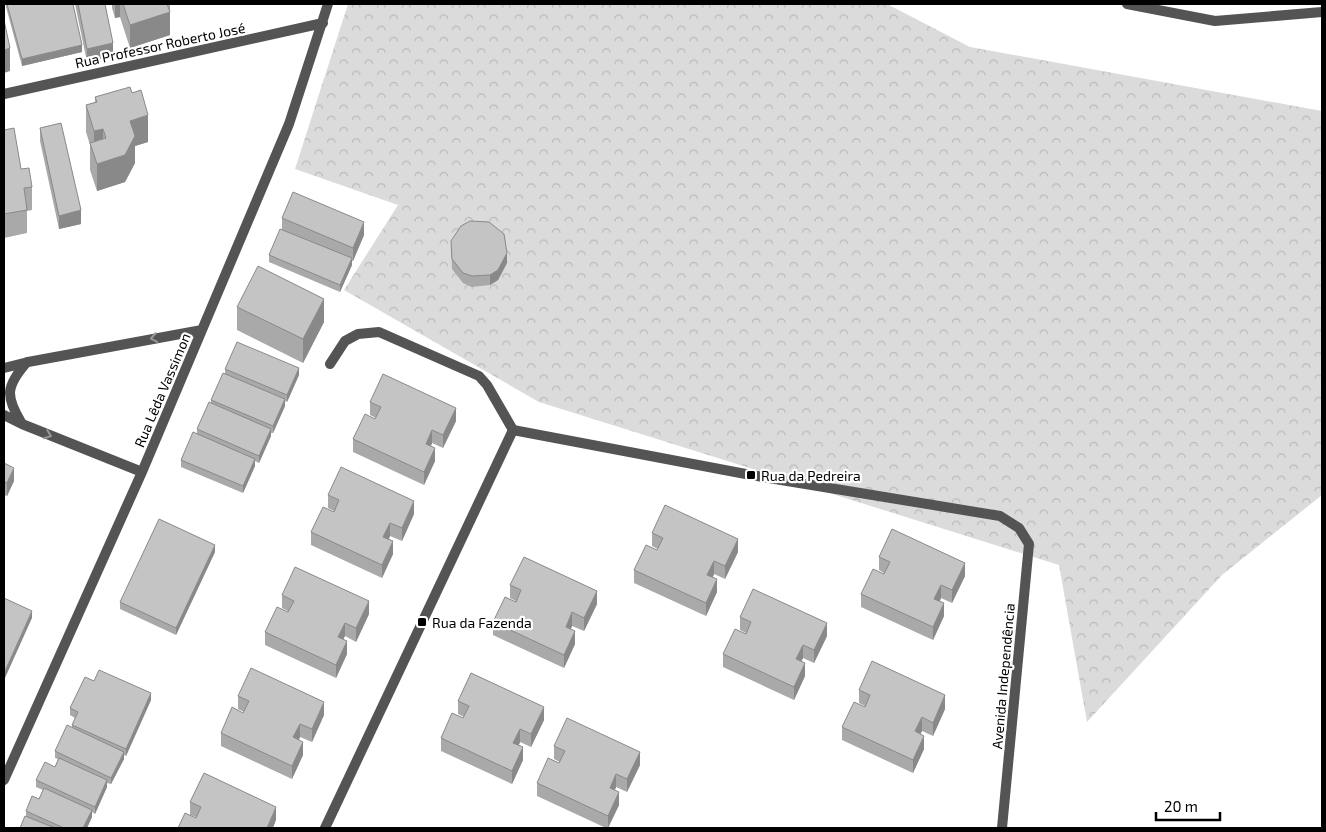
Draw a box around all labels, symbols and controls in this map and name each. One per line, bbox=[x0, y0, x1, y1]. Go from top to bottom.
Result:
street label: Rua Professor Roberto José bbox=[73, 19, 247, 71]
street label: Rua Lêda Vassimon bbox=[130, 330, 194, 450]
one-way arrow bbox=[149, 333, 158, 343]
one-way arrow bbox=[43, 428, 52, 439]
place label: Rua da Pedreira bbox=[761, 467, 861, 484]
marker: Rua da Pedreira bbox=[745, 469, 757, 481]
street label: Avenida Independência bbox=[988, 602, 1018, 750]
place label: Rua da Fazenda bbox=[432, 614, 532, 631]
marker: Rua da Fazenda bbox=[416, 616, 428, 628]
scale bar bbox=[1156, 790, 1220, 822]
text: 20 m bbox=[1164, 797, 1198, 815]

